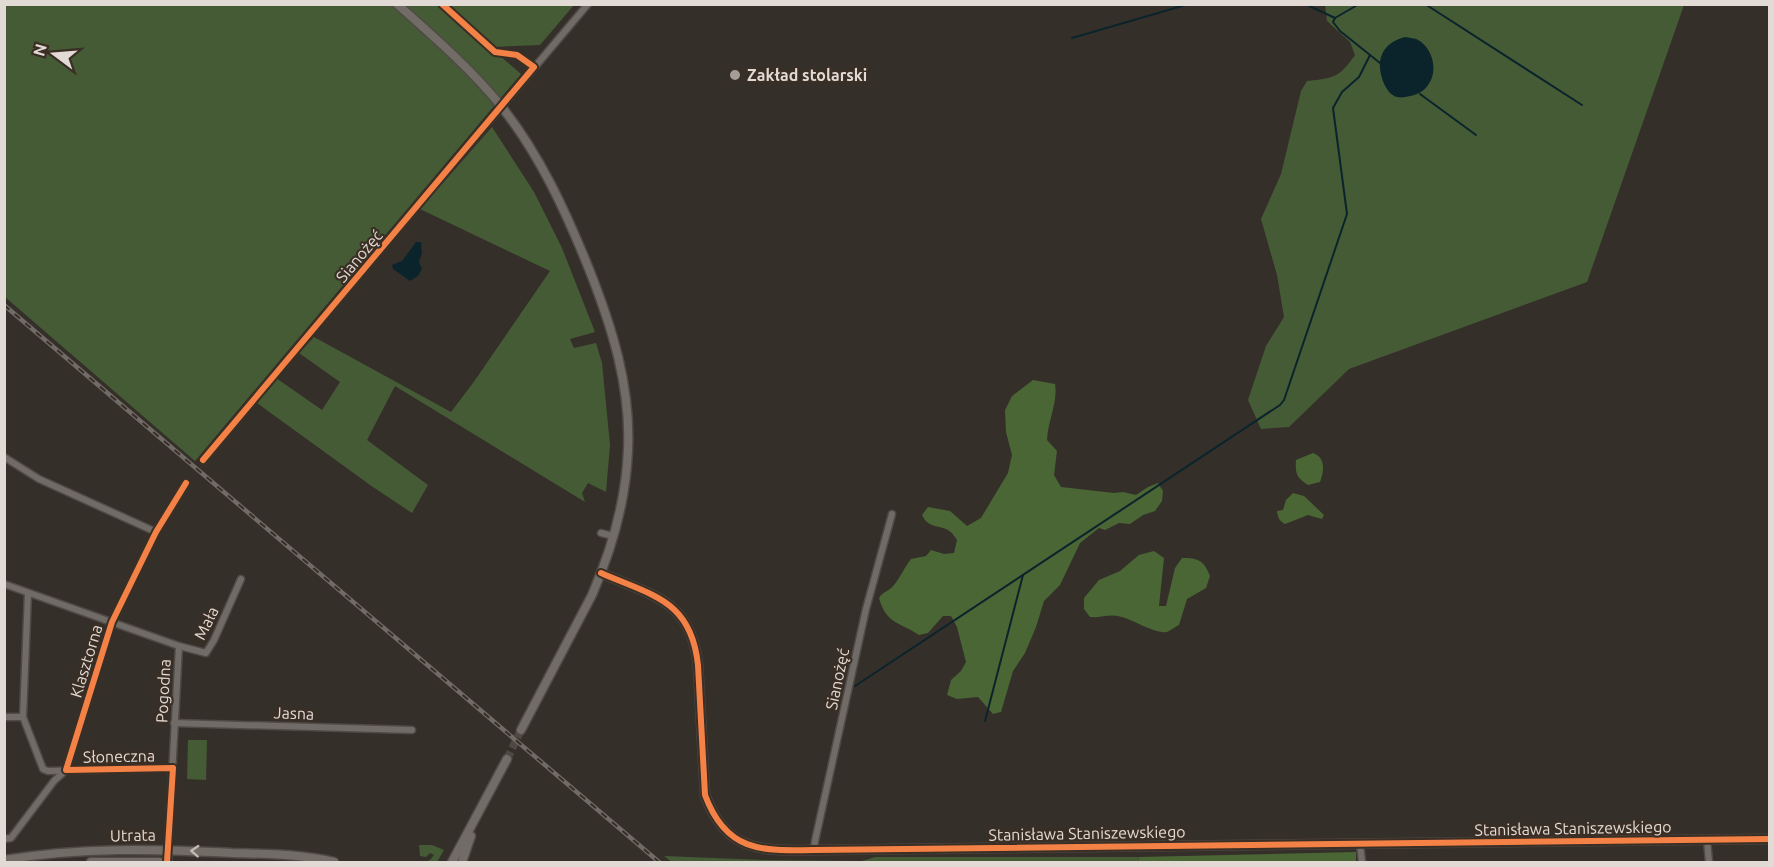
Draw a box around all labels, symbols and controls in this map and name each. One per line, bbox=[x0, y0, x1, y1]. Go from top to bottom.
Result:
north arrow bbox=[24, 24, 84, 84]
text: N bbox=[29, 42, 50, 58]
place label: Zakład stolarski bbox=[747, 66, 867, 84]
marker: Zakład stolarski bbox=[728, 68, 742, 82]
street label: Sianożęć bbox=[332, 226, 386, 286]
street label: Mała bbox=[190, 603, 222, 643]
street label: Klasztorna bbox=[66, 622, 106, 700]
street label: Sianożęć bbox=[822, 646, 852, 711]
street label: Pogodna bbox=[152, 659, 174, 723]
street label: Jasna bbox=[273, 703, 315, 723]
street label: Słoneczna bbox=[83, 746, 155, 766]
street label: Stanisława Staniszewskiego bbox=[1474, 817, 1672, 839]
street label: Stanisława Staniszewskiego bbox=[988, 822, 1186, 844]
street label: Utrata bbox=[110, 826, 156, 844]
one-way arrow bbox=[190, 844, 199, 857]

